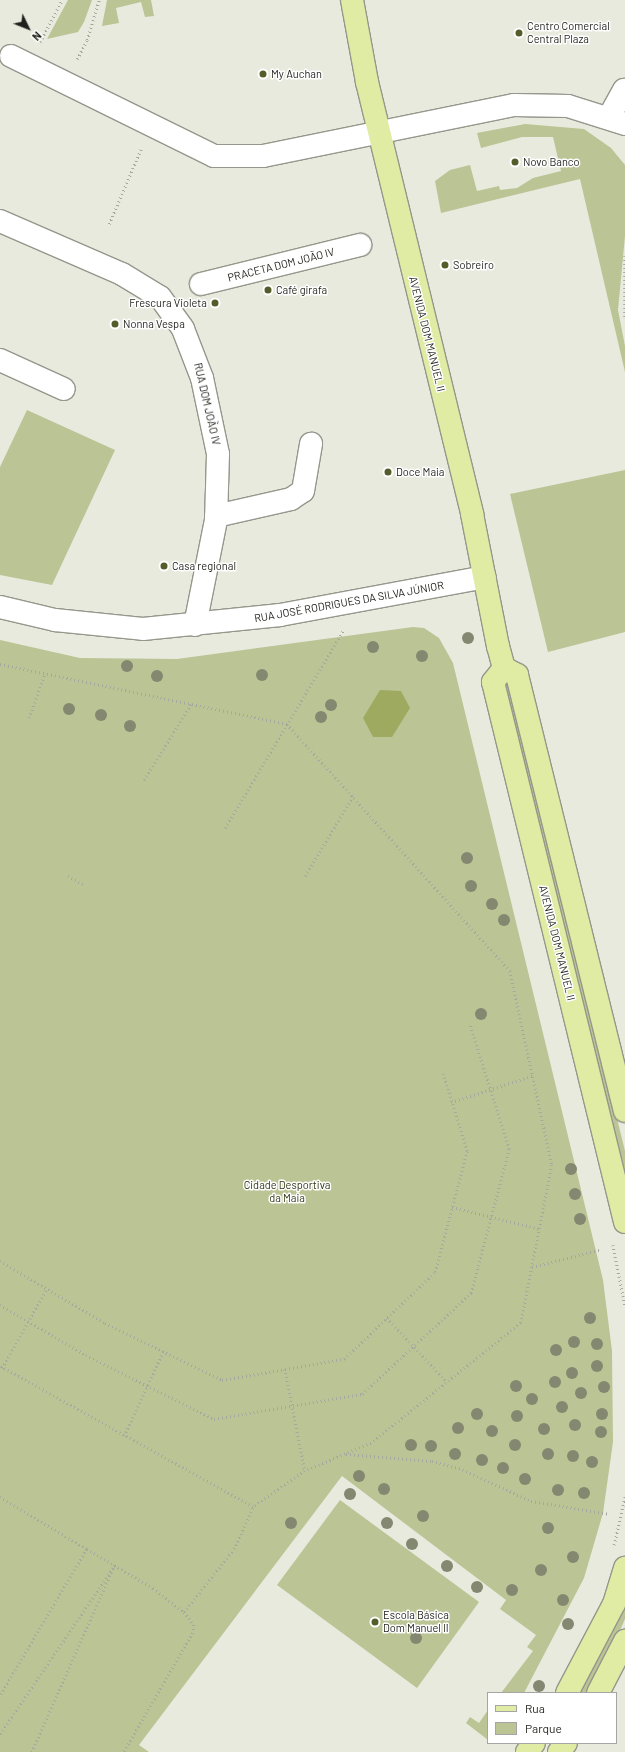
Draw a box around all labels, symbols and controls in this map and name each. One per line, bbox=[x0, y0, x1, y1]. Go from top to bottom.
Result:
north arrow bbox=[8, 8, 48, 48]
place label: Centro Comercial Central Plaza bbox=[527, 20, 610, 46]
marker: Centro Comercial Central Plaza bbox=[514, 28, 524, 38]
text: N bbox=[30, 29, 44, 44]
place label: My Auchan bbox=[271, 67, 322, 81]
marker: My Auchan bbox=[258, 69, 268, 79]
place label: Novo Banco bbox=[523, 155, 579, 169]
marker: Novo Banco bbox=[510, 157, 520, 167]
street label: PRACETA DOM JOÃO IV bbox=[226, 245, 336, 285]
place label: Sobreiro bbox=[453, 258, 494, 272]
marker: Sobreiro bbox=[440, 260, 450, 270]
street label: AVENIDA DOM MANUEL II bbox=[406, 275, 448, 393]
place label: Café girafa bbox=[276, 283, 327, 297]
marker: Café girafa bbox=[263, 285, 273, 295]
place label: Frescura Violeta bbox=[129, 296, 207, 310]
marker: Frescura Violeta bbox=[210, 298, 220, 308]
place label: Nonna Vespa bbox=[123, 317, 185, 331]
marker: Nonna Vespa bbox=[110, 319, 120, 329]
street label: RUA DOM JOÃO IV bbox=[191, 361, 223, 447]
place label: Doce Maia bbox=[396, 465, 444, 479]
marker: Doce Maia bbox=[383, 467, 393, 477]
place label: Casa regional bbox=[172, 559, 236, 573]
marker: Casa regional bbox=[159, 561, 169, 571]
street label: RUA JOSÉ RODRIGUES DA SILVA JÚNIOR bbox=[253, 579, 445, 625]
street label: AVENIDA DOM MANUEL II bbox=[536, 884, 578, 1002]
park label: Cidade Desportiva da Maia bbox=[244, 1179, 330, 1205]
place label: Escola Básica Dom Manuel II bbox=[383, 1609, 449, 1635]
marker: Escola Básica Dom Manuel II bbox=[370, 1617, 380, 1627]
legend bbox=[487, 1692, 617, 1744]
text: Rua bbox=[525, 1701, 545, 1715]
text: Parque bbox=[525, 1721, 562, 1735]

